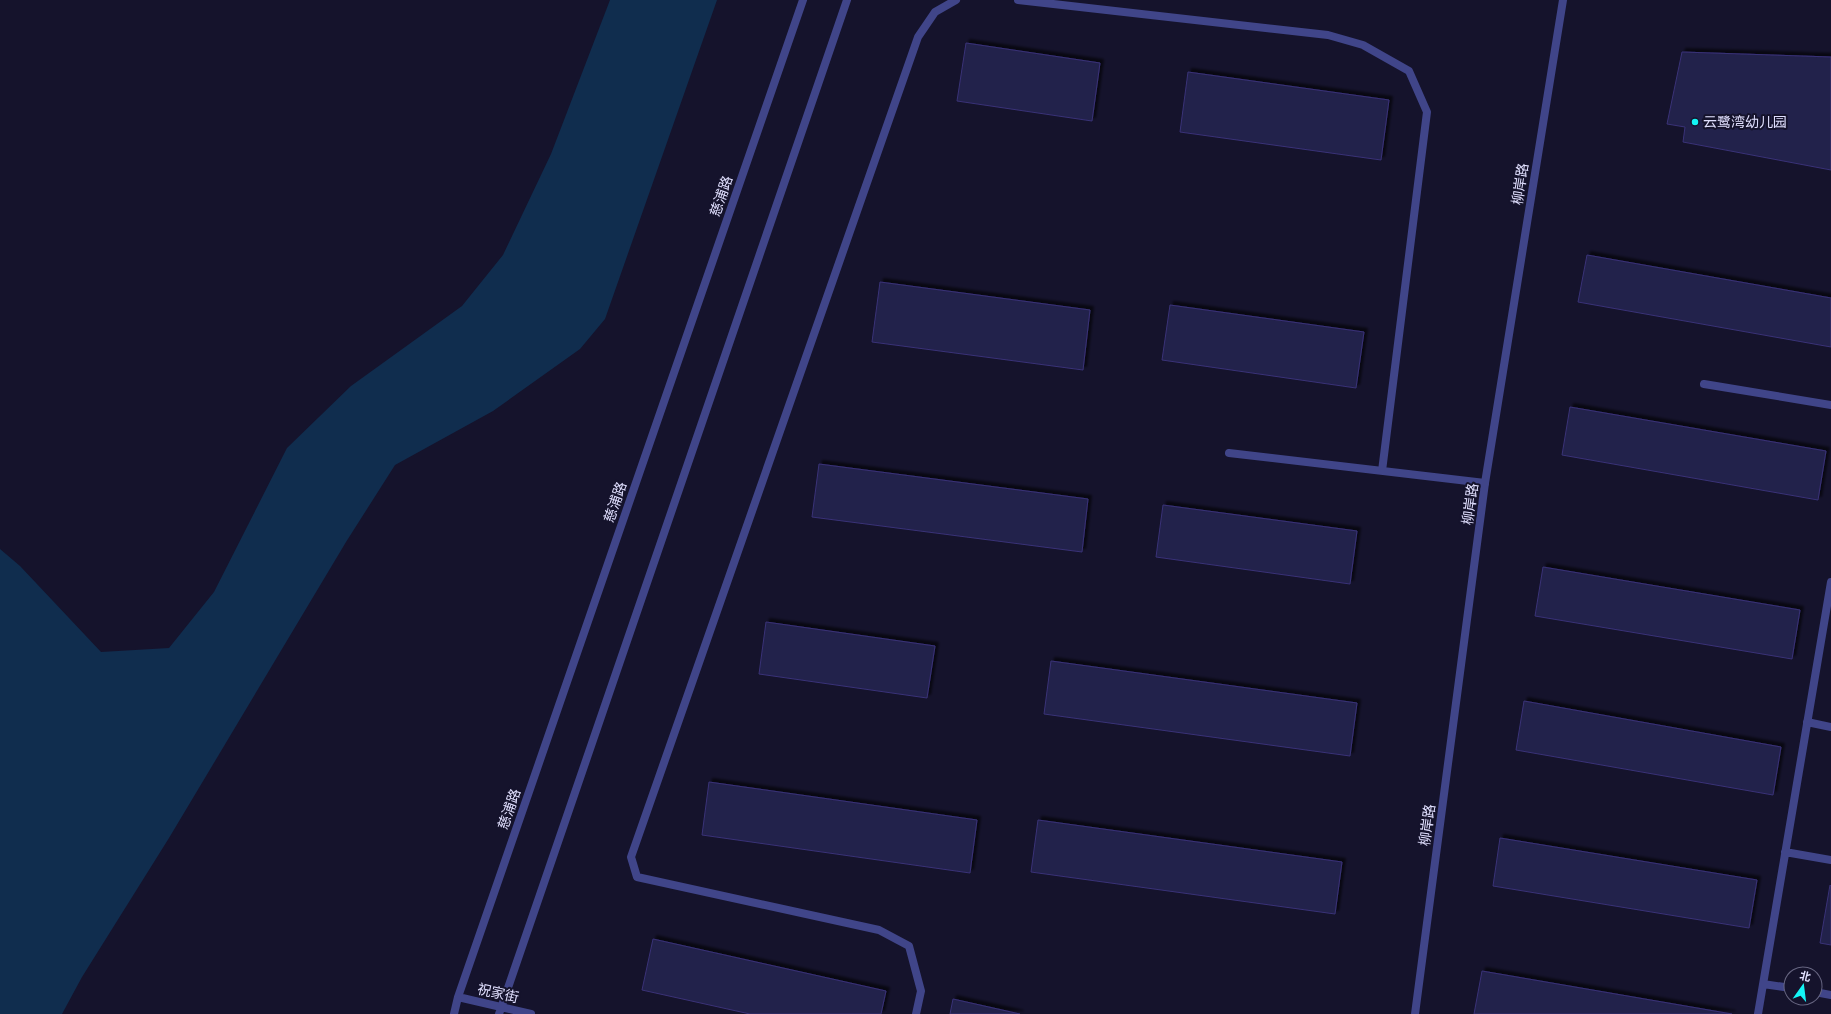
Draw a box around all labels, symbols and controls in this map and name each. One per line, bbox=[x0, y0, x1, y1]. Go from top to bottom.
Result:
place label: 云鹭湾幼儿园 bbox=[1703, 113, 1787, 133]
marker: 云鹭湾幼儿园 bbox=[1690, 117, 1700, 127]
street label: 柳岸路 bbox=[1508, 162, 1534, 206]
street label: 慈浦路 bbox=[706, 173, 738, 219]
street label: 慈浦路 bbox=[600, 479, 632, 525]
street label: 柳岸路 bbox=[1458, 482, 1484, 526]
street label: 慈浦路 bbox=[494, 786, 526, 832]
street label: 柳岸路 bbox=[1415, 803, 1441, 847]
north arrow bbox=[1783, 966, 1823, 1006]
text: 北 bbox=[1798, 968, 1812, 985]
street label: 祝家街 bbox=[475, 980, 520, 1008]

